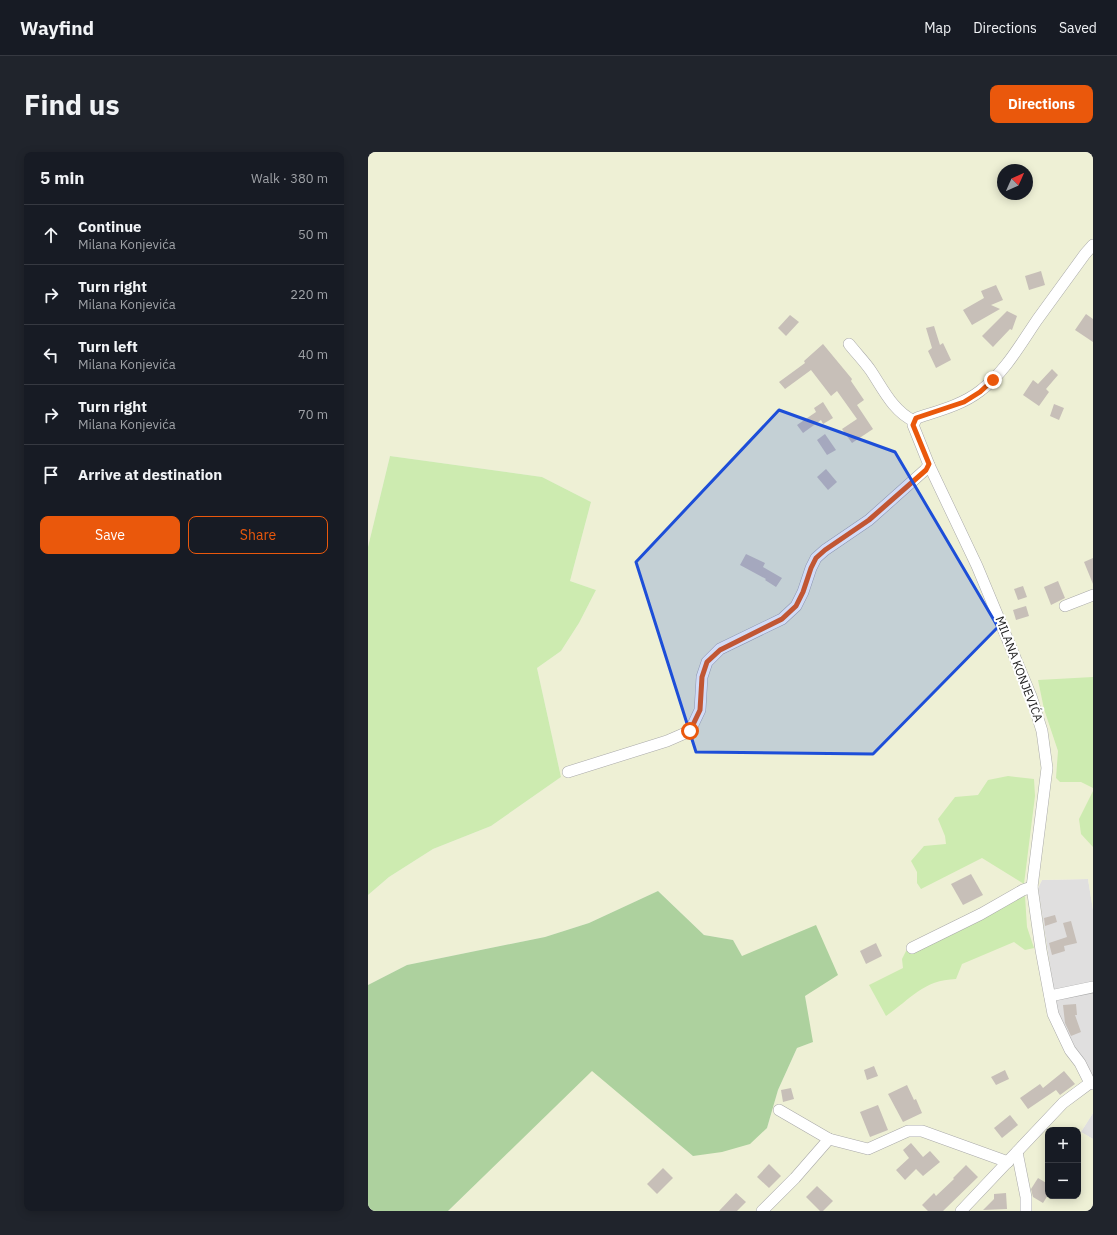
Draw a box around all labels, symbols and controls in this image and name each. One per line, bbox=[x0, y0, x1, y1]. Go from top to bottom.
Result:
text: Wayfind bbox=[20, 16, 94, 40]
text: Map bbox=[924, 19, 951, 37]
text: Directions bbox=[973, 19, 1037, 37]
text: Saved bbox=[1059, 19, 1097, 37]
button: Directions bbox=[990, 85, 1093, 123]
text: Find us bbox=[24, 86, 120, 123]
north arrow bbox=[997, 164, 1033, 200]
text: 5 min bbox=[40, 167, 84, 189]
text: Walk · 380 m bbox=[251, 170, 328, 187]
text: Continue bbox=[78, 217, 142, 236]
icon: ahead bbox=[40, 224, 62, 246]
text: 50 m bbox=[298, 226, 328, 243]
text: Milana Konjevića bbox=[78, 236, 176, 253]
text: Turn right bbox=[78, 277, 147, 296]
icon: right bbox=[40, 284, 62, 306]
text: 220 m bbox=[290, 286, 328, 303]
text: Milana Konjevića bbox=[78, 296, 176, 313]
text: Turn left bbox=[78, 337, 138, 356]
icon: left bbox=[40, 344, 62, 366]
text: 40 m bbox=[298, 346, 328, 363]
text: Milana Konjevića bbox=[78, 356, 176, 373]
route end bbox=[984, 371, 1002, 389]
text: Turn right bbox=[78, 397, 147, 416]
icon: right bbox=[40, 404, 62, 426]
text: 70 m bbox=[298, 406, 328, 423]
text: Milana Konjevića bbox=[78, 416, 176, 433]
icon: arrive bbox=[40, 464, 62, 486]
text: Arrive at destination bbox=[78, 465, 222, 484]
button: Save bbox=[40, 516, 180, 554]
button: Share bbox=[188, 516, 328, 554]
street label: MILANA KONJEVIĆA bbox=[992, 614, 1047, 724]
route start bbox=[681, 722, 699, 740]
map controls bbox=[1045, 1127, 1081, 1199]
button: + bbox=[1045, 1127, 1081, 1163]
button: − bbox=[1045, 1163, 1081, 1199]

